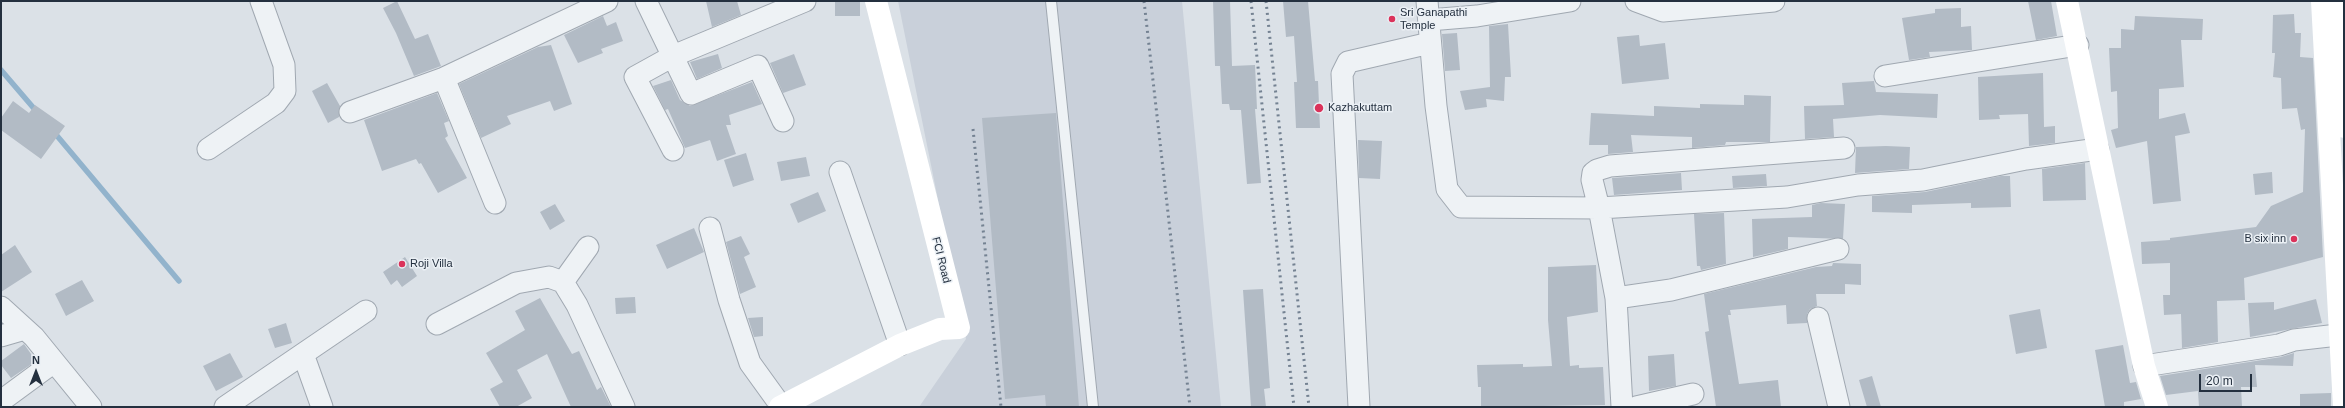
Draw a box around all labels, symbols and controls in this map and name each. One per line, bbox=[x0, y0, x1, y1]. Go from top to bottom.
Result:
place label: Sri Ganapathi Temple bbox=[1400, 6, 1467, 32]
marker: Sri Ganapathi Temple bbox=[1387, 14, 1397, 24]
place label: Kazhakuttam bbox=[1328, 101, 1392, 115]
marker: Kazhakuttam bbox=[1313, 102, 1325, 114]
place label: B six inn bbox=[2244, 232, 2286, 246]
marker: B six inn bbox=[2289, 234, 2299, 244]
street label: FCI Road bbox=[929, 236, 953, 284]
place label: Roji Villa bbox=[410, 257, 453, 271]
marker: Roji Villa bbox=[397, 259, 407, 269]
north arrow bbox=[16, 352, 56, 392]
text: N bbox=[32, 354, 40, 366]
scale bar bbox=[2201, 366, 2254, 392]
text: 20 m bbox=[2206, 374, 2233, 388]

